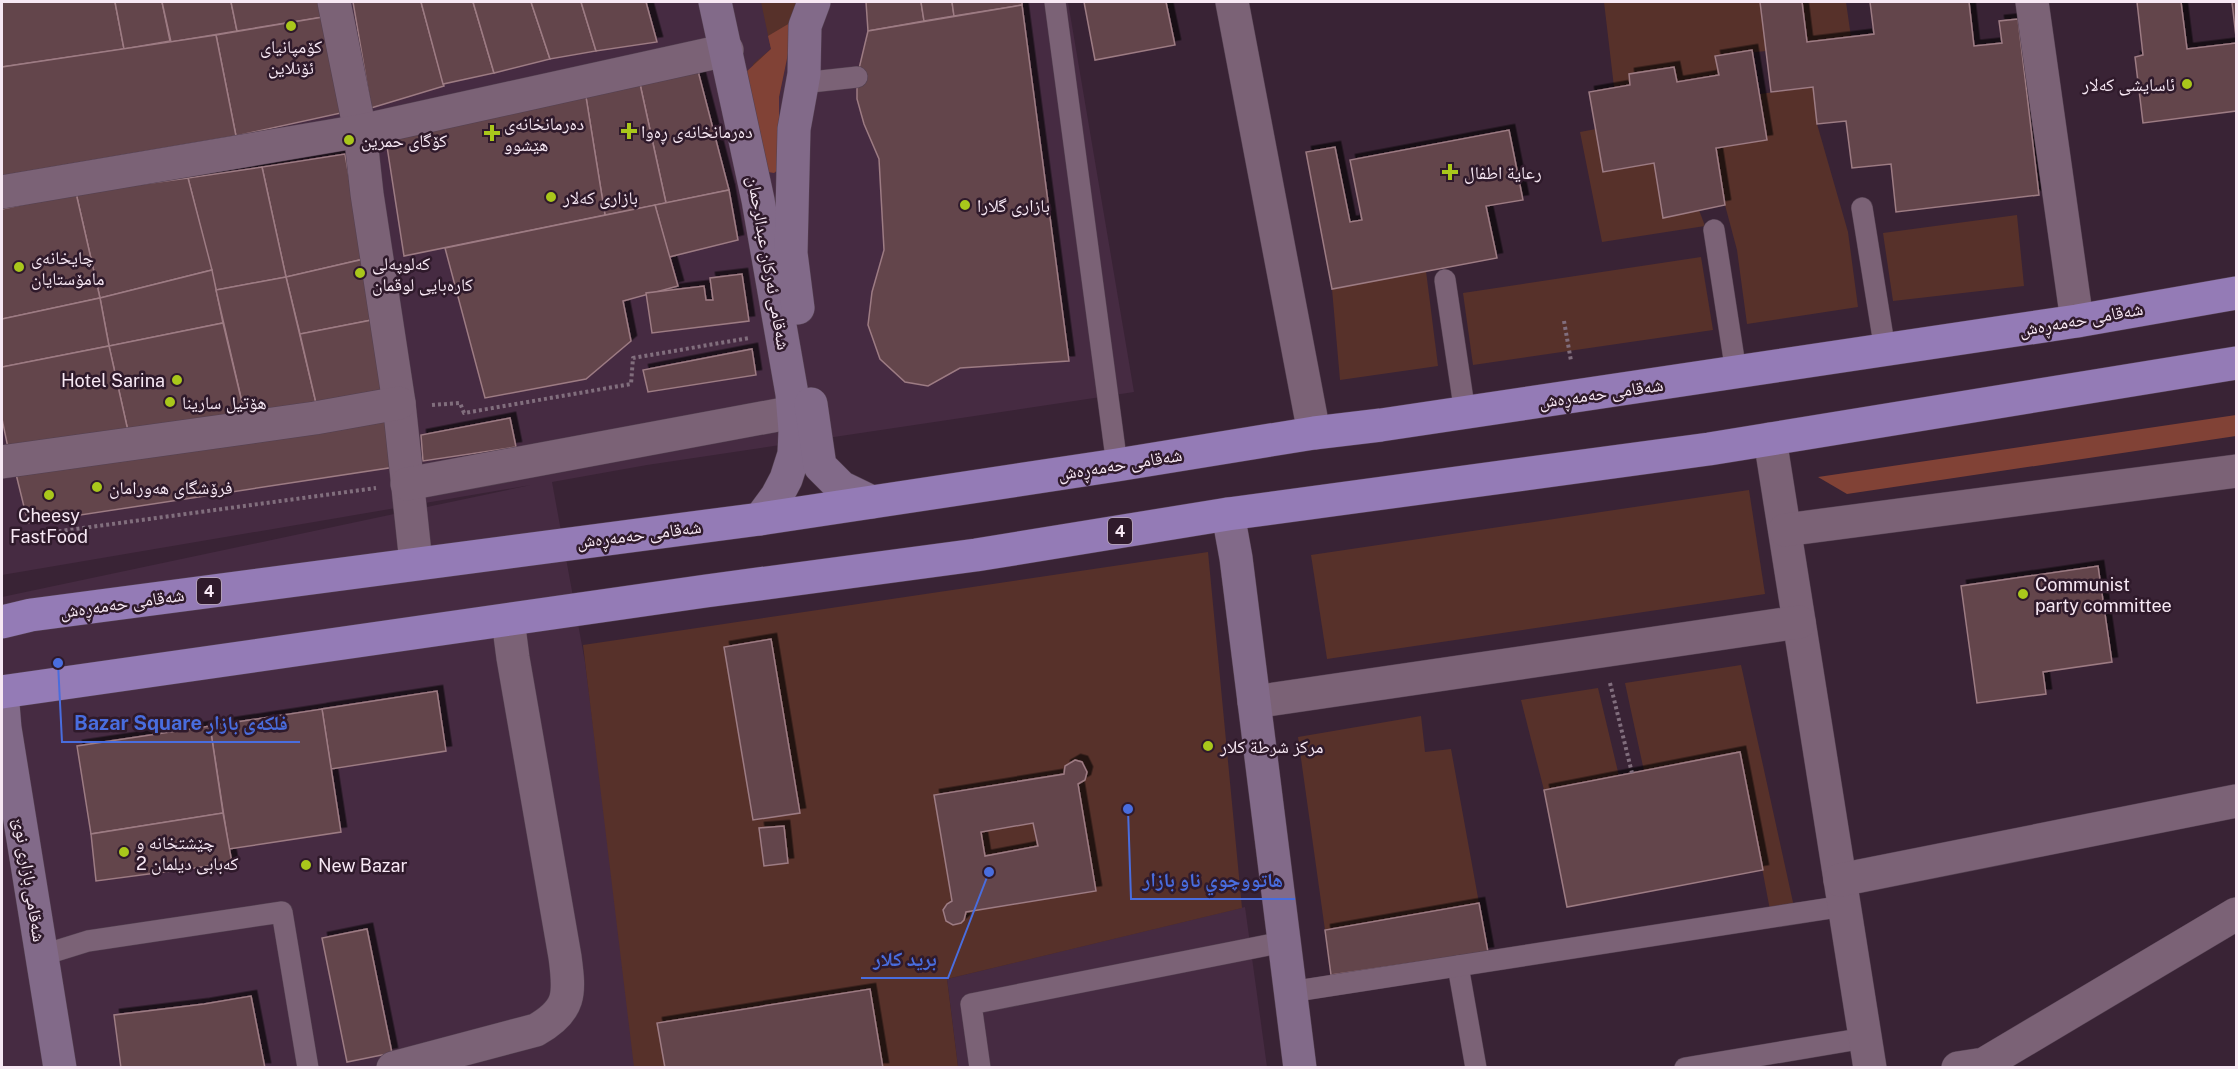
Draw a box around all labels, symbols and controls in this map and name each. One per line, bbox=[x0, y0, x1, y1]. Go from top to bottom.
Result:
marker: کۆمپانیای ئۆنلاین bbox=[284, 19, 298, 33]
place label: کۆمپانیای ئۆنلاین bbox=[260, 36, 323, 79]
place label: ئاسایشی کەلار bbox=[2081, 74, 2175, 96]
marker: ئاسایشی کەلار bbox=[2180, 77, 2194, 91]
place label: دەرمانخانەی هێشوو bbox=[504, 113, 584, 155]
place label: دەرمانخانەی ڕەوا bbox=[641, 121, 753, 145]
marker: دەرمانخانەی ڕەوا bbox=[622, 124, 636, 138]
marker: دەرمانخانەی هێشوو bbox=[485, 126, 499, 140]
place label: کۆگای حمرین bbox=[361, 130, 448, 152]
marker: کۆگای حمرین bbox=[342, 133, 356, 147]
place label: رعاية اطفال bbox=[1464, 162, 1542, 184]
marker: رعاية اطفال bbox=[1441, 163, 1459, 181]
street label: شەقامی ئەرکان عبدالرحمان bbox=[742, 174, 795, 352]
place label: بازاری کەلار bbox=[562, 187, 638, 209]
marker: بازاری کەلار bbox=[544, 190, 558, 204]
place label: بازاری گلارا bbox=[977, 195, 1050, 217]
marker: بازاری گلارا bbox=[958, 198, 972, 212]
place label: چایخانەی مامۆستایان bbox=[31, 247, 105, 290]
place label: کەلوپەلی کارەبایی لوقمان bbox=[372, 253, 474, 296]
marker: چایخانەی مامۆستایان bbox=[12, 260, 26, 274]
marker: کەلوپەلی کارەبایی لوقمان bbox=[353, 266, 367, 280]
street label: شەقامی حەمەڕەش bbox=[2017, 298, 2145, 344]
place label: Hotel Sarina bbox=[61, 370, 165, 391]
marker: Hotel Sarina bbox=[170, 373, 184, 387]
street label: شەقامی حەمەڕەش bbox=[1537, 374, 1665, 416]
place label: هۆتیل سارینا bbox=[182, 392, 267, 414]
marker: هۆتیل سارینا bbox=[163, 395, 177, 409]
street label: شەقامی حەمەڕەش bbox=[1056, 444, 1184, 488]
place label: فرۆشگای هەورامان bbox=[109, 477, 233, 499]
marker: فرۆشگای هەورامان bbox=[90, 480, 104, 494]
marker: Cheesy FastFood bbox=[42, 488, 56, 502]
place label: Cheesy FastFood bbox=[10, 505, 88, 547]
street label: شەقامی حەمەڕەش bbox=[575, 516, 703, 556]
road number: 4 bbox=[1108, 518, 1132, 544]
place label: Communist party committee bbox=[2035, 574, 2172, 616]
road number: 4 bbox=[197, 578, 221, 604]
street label: شەقامی حەمەڕەش bbox=[58, 584, 186, 626]
marker: Communist party committee bbox=[2016, 587, 2030, 601]
callout: Bazar Square فلکەی بازار bbox=[62, 704, 300, 742]
text: Bazar Square فلکەی بازار bbox=[74, 711, 288, 735]
place label: مركز شرطة كلار bbox=[1219, 736, 1324, 757]
marker: مركز شرطة كلار bbox=[1201, 739, 1215, 753]
street label: شەقامی بازاری نوێ bbox=[9, 817, 50, 943]
place label: چێشتخانە و کەبابی دیلمان 2 bbox=[136, 832, 239, 875]
marker: چێشتخانە و کەبابی دیلمان 2 bbox=[117, 845, 131, 859]
place label: New Bazar bbox=[318, 855, 408, 876]
marker: New Bazar bbox=[299, 858, 313, 872]
callout: هاتووچوي ناو بازار bbox=[1131, 861, 1295, 899]
text: هاتووچوي ناو بازار bbox=[1142, 868, 1283, 896]
callout: بريد كلار bbox=[861, 940, 948, 978]
text: بريد كلار bbox=[872, 947, 937, 971]

